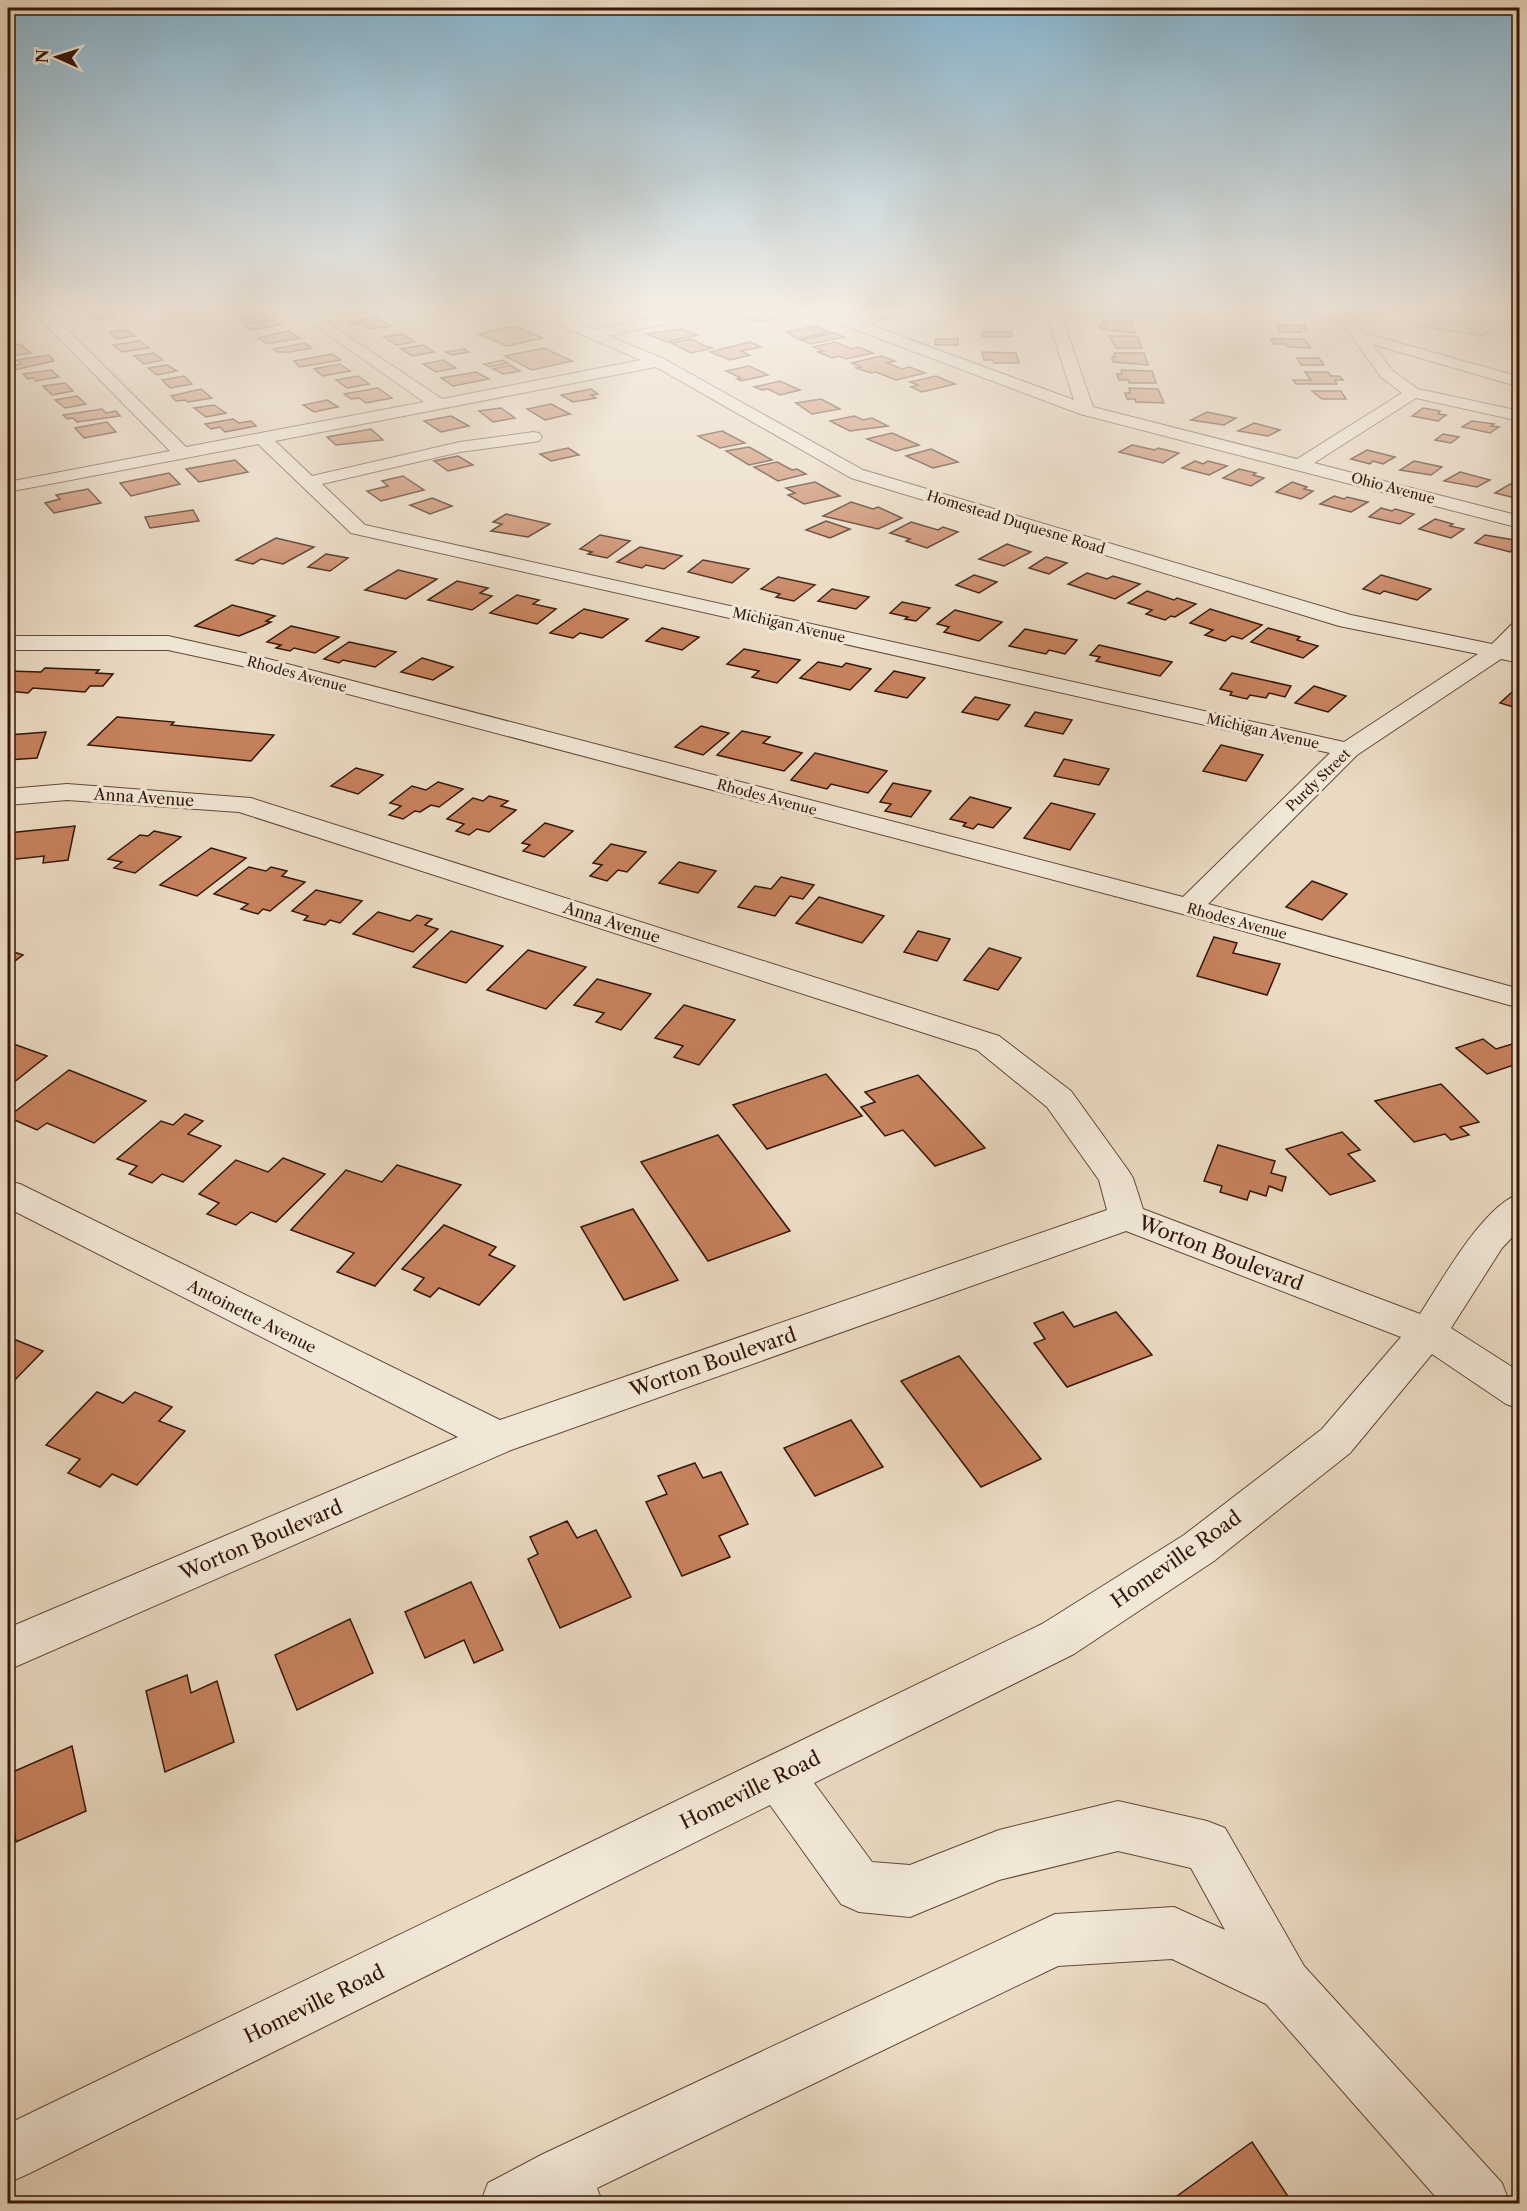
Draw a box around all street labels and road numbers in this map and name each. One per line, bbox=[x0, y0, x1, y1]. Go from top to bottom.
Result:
street label: Ohio Avenue bbox=[1349, 468, 1437, 508]
street label: Homestead Duquesne Road bbox=[925, 486, 1108, 558]
street label: Michigan Avenue bbox=[731, 603, 847, 647]
street label: Rhodes Avenue bbox=[245, 652, 349, 696]
street label: Michigan Avenue bbox=[1205, 709, 1321, 753]
street label: Purdy Street bbox=[1282, 745, 1354, 815]
street label: Rhodes Avenue bbox=[715, 775, 819, 819]
street label: Anna Avenue bbox=[92, 783, 195, 810]
street label: Anna Avenue bbox=[560, 897, 663, 947]
street label: Rhodes Avenue bbox=[1185, 899, 1289, 943]
street label: Worton Boulevard bbox=[1134, 1210, 1307, 1295]
street label: Antoinette Avenue bbox=[183, 1274, 320, 1357]
street label: Worton Boulevard bbox=[626, 1322, 799, 1402]
street label: Worton Boulevard bbox=[175, 1495, 346, 1586]
street label: Homeville Road bbox=[1106, 1505, 1246, 1613]
street label: Homeville Road bbox=[676, 1746, 824, 1834]
street label: Homeville Road bbox=[240, 1960, 388, 2048]

